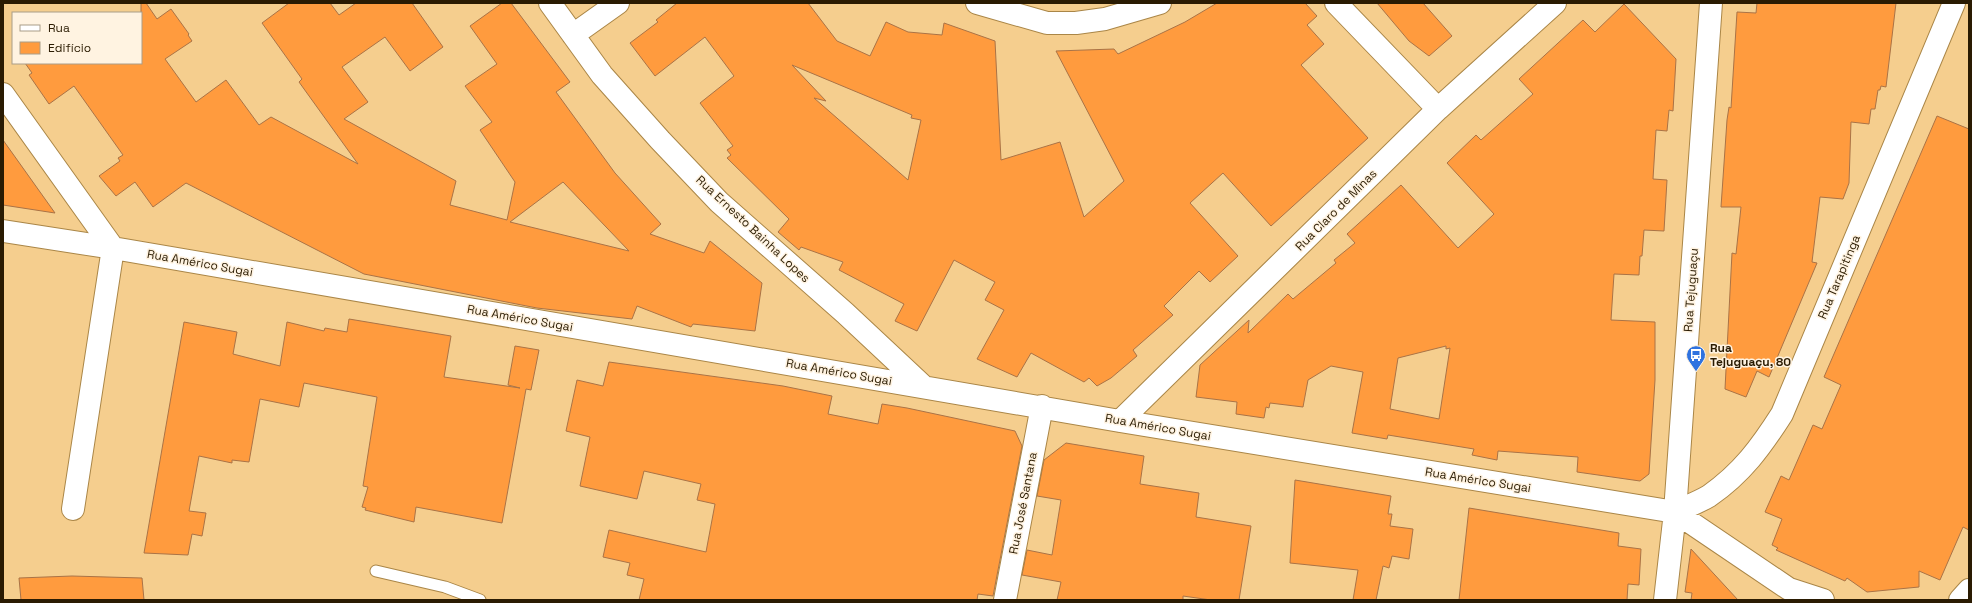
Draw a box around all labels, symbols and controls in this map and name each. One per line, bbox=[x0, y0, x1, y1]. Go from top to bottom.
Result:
legend bbox=[12, 12, 142, 64]
text: Rua bbox=[48, 20, 70, 36]
text: Edifício bbox=[48, 40, 91, 56]
street label: Rua Claro de Minas bbox=[1292, 166, 1380, 254]
street label: Rua Ernesto Bainha Lopes bbox=[693, 172, 813, 286]
street label: Rua Tarapitinga bbox=[1814, 232, 1864, 321]
street label: Rua Américo Sugai bbox=[146, 246, 254, 280]
street label: Rua Tejuguaçu bbox=[1680, 247, 1702, 333]
street label: Rua Américo Sugai bbox=[466, 301, 574, 335]
place label: Rua Tejuguaçu, 80 bbox=[1710, 340, 1791, 370]
bus stop icon: Rua Tejuguaçu, 80 bbox=[1685, 344, 1707, 372]
street label: Rua Américo Sugai bbox=[785, 355, 893, 389]
street label: Rua Américo Sugai bbox=[1104, 410, 1212, 444]
street label: Rua José Santana bbox=[1005, 450, 1041, 555]
street label: Rua Américo Sugai bbox=[1424, 464, 1532, 496]

